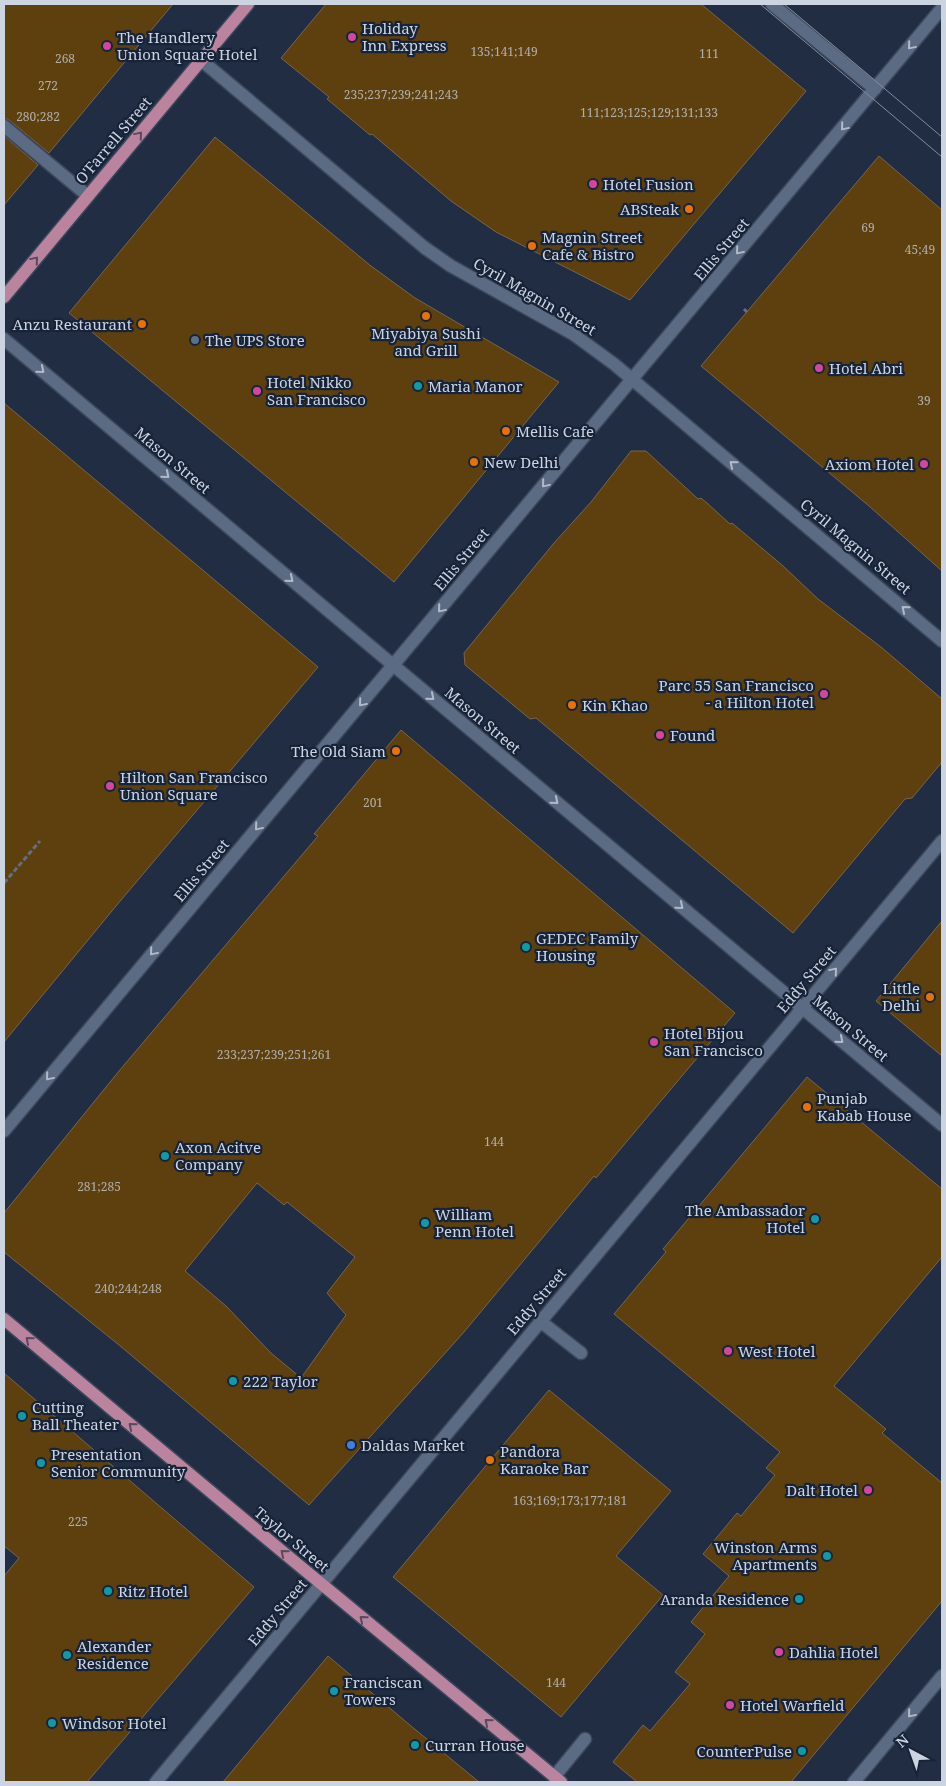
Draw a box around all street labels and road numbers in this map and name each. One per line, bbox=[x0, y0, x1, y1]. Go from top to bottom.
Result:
street label: O'Farrell Street bbox=[71, 92, 155, 188]
street label: Ellis Street bbox=[689, 213, 753, 285]
street label: Cyril Magnin Street bbox=[470, 253, 600, 339]
street label: Mason Street bbox=[131, 422, 215, 498]
street label: Cyril Magnin Street bbox=[796, 494, 916, 598]
street label: Ellis Street bbox=[429, 523, 493, 595]
street label: Mason Street bbox=[441, 682, 525, 758]
street label: Ellis Street bbox=[169, 834, 233, 906]
street label: Eddy Street bbox=[772, 941, 840, 1017]
street label: Mason Street bbox=[809, 990, 893, 1066]
street label: Eddy Street bbox=[502, 1263, 570, 1339]
street label: Taylor Street bbox=[251, 1502, 333, 1576]
street label: Eddy Street bbox=[243, 1574, 311, 1650]

